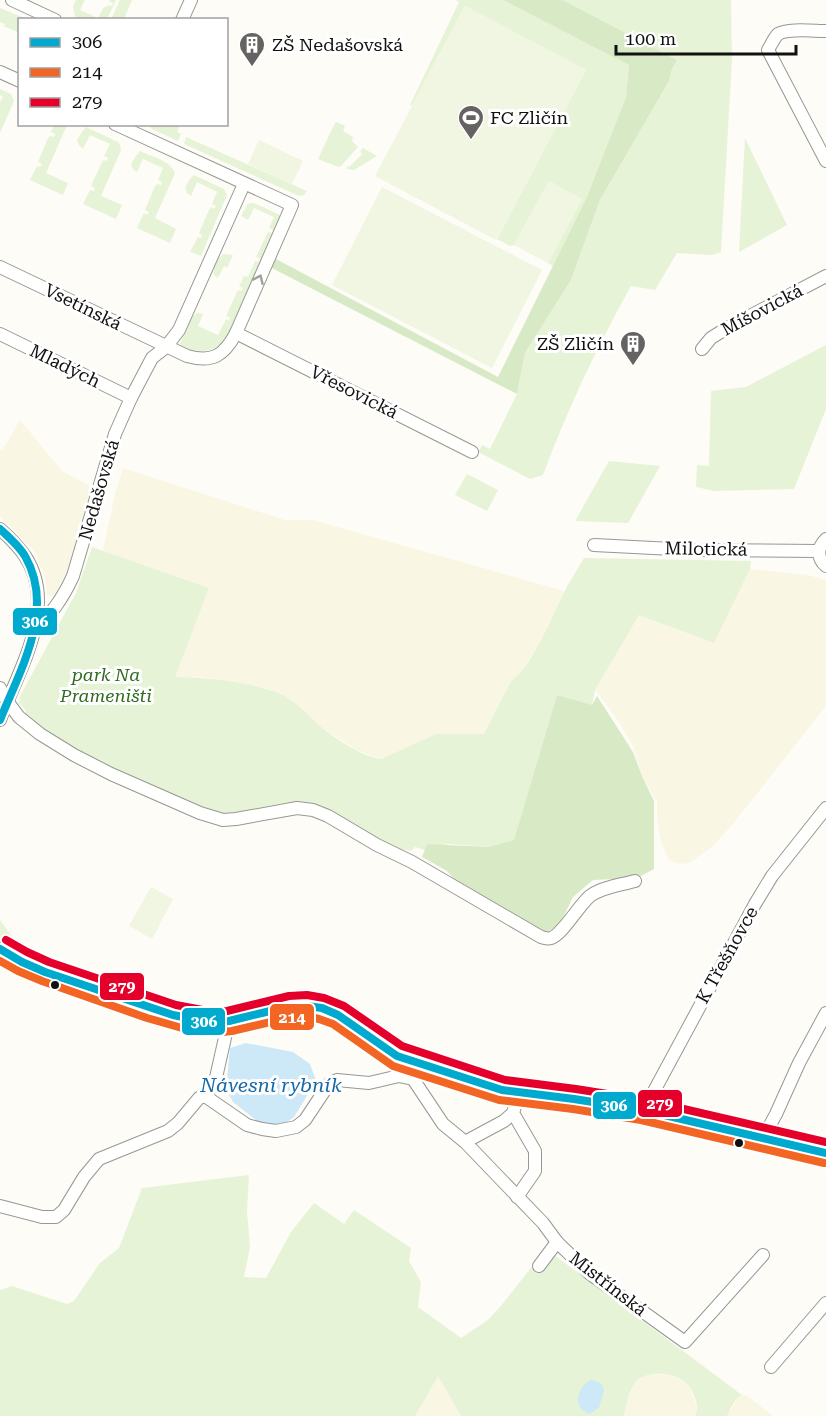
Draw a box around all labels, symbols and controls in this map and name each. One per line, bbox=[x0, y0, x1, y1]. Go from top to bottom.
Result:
legend bbox=[18, 18, 228, 126]
scale bar bbox=[616, 18, 796, 56]
text: 100 m bbox=[625, 28, 676, 49]
building icon: ZŠ Nedašovská bbox=[237, 30, 267, 68]
text: 306 bbox=[72, 31, 102, 52]
place label: ZŠ Nedašovská bbox=[272, 34, 403, 55]
text: 214 bbox=[72, 61, 102, 82]
text: 279 bbox=[72, 91, 102, 112]
sports icon: FC Zličín bbox=[456, 103, 486, 141]
place label: FC Zličín bbox=[490, 107, 568, 128]
one-way arrow bbox=[252, 275, 264, 286]
street label: Vsetínská bbox=[41, 279, 125, 334]
street label: Míšovická bbox=[718, 279, 806, 340]
building icon: ZŠ Zličín bbox=[618, 329, 648, 367]
place label: ZŠ Zličín bbox=[537, 333, 614, 354]
street label: Mladých bbox=[27, 339, 104, 392]
street label: Vřesovická bbox=[307, 360, 402, 423]
street label: Nedašovská bbox=[74, 437, 123, 543]
street label: Milotická bbox=[665, 537, 748, 560]
line badge: 306 bbox=[12, 607, 58, 636]
text: 306 bbox=[22, 612, 48, 631]
park label: park Na Prameništi bbox=[59, 664, 152, 706]
street label: K Třešňovce bbox=[691, 903, 762, 1007]
line badge: 279 bbox=[99, 972, 145, 1001]
text: 279 bbox=[109, 977, 135, 996]
unlabelled marker bbox=[49, 979, 61, 991]
line badge: 214 bbox=[269, 1003, 315, 1031]
line badge: 306 bbox=[181, 1007, 226, 1036]
text: 214 bbox=[279, 1008, 305, 1027]
text: 306 bbox=[191, 1012, 217, 1031]
water label: Návesní rybník bbox=[199, 1073, 342, 1097]
line badge: 279 bbox=[637, 1089, 683, 1118]
line badge: 306 bbox=[592, 1091, 637, 1120]
text: 279 bbox=[647, 1094, 673, 1113]
text: 306 bbox=[601, 1096, 627, 1115]
unlabelled marker bbox=[733, 1137, 745, 1149]
street label: Mistřínská bbox=[566, 1247, 651, 1320]

